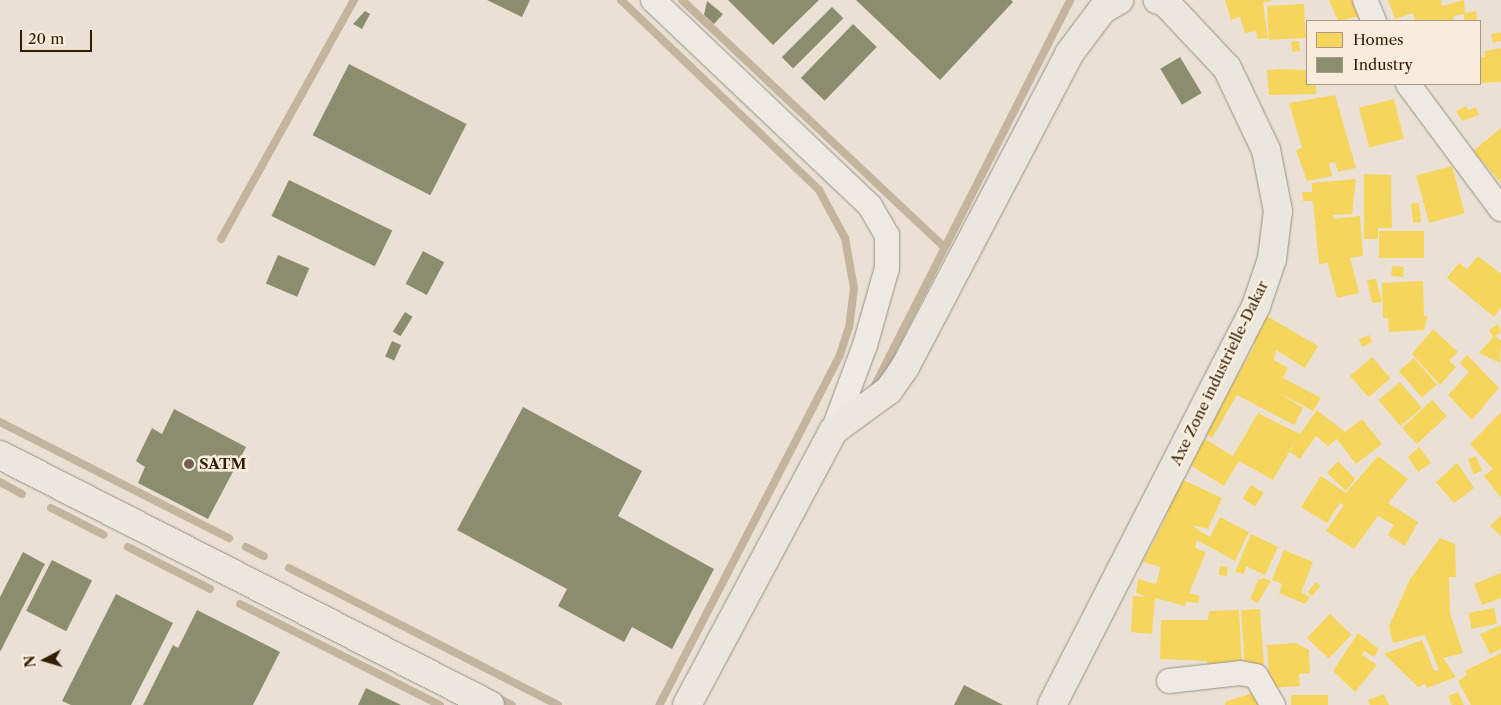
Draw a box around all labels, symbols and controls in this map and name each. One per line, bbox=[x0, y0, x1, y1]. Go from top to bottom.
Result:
scale bar bbox=[22, 20, 95, 52]
legend bbox=[1306, 20, 1481, 85]
text: 20 m bbox=[28, 29, 64, 48]
text: Homes bbox=[1353, 30, 1404, 49]
text: Industry bbox=[1353, 55, 1413, 74]
street label: Axe Zone industrielle-Dakar bbox=[1166, 278, 1272, 468]
place label: SATM bbox=[199, 455, 246, 473]
marker: SATM bbox=[183, 458, 195, 470]
north arrow bbox=[20, 635, 70, 685]
text: N bbox=[20, 655, 40, 669]

